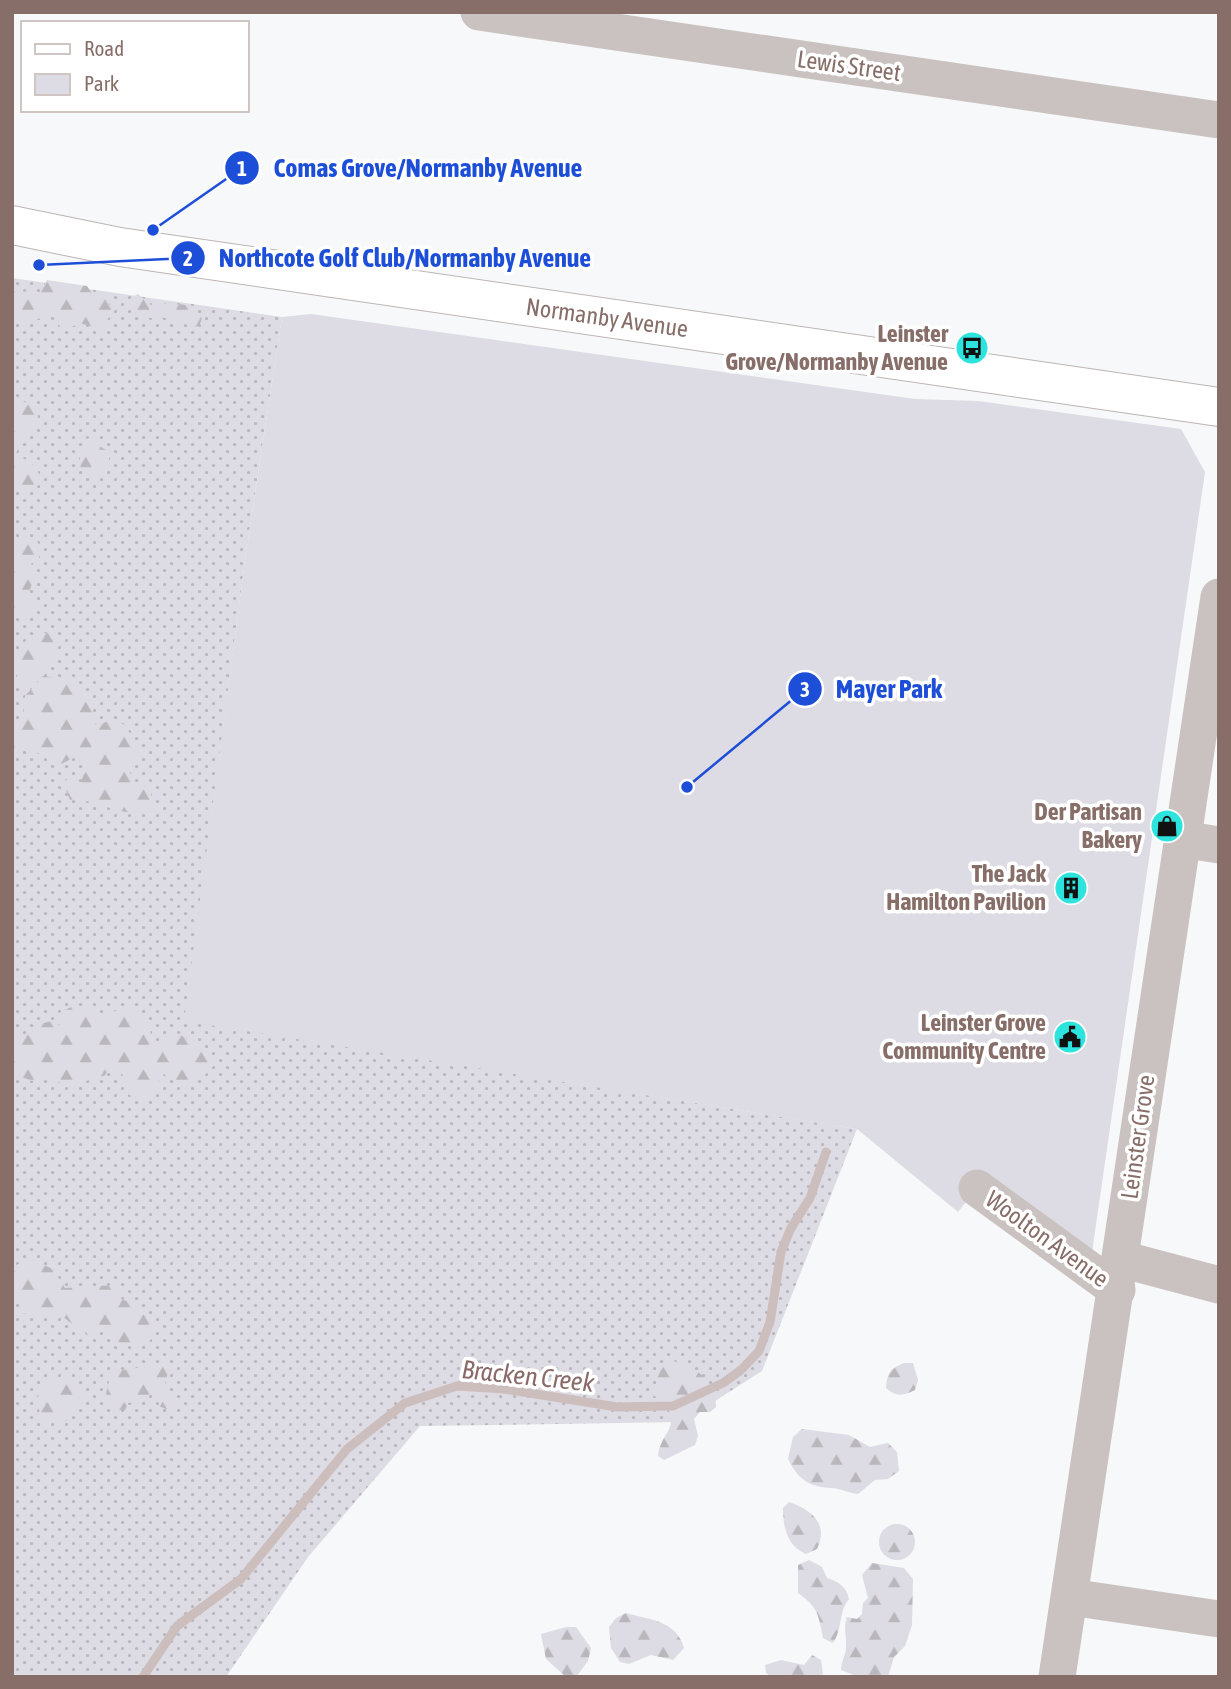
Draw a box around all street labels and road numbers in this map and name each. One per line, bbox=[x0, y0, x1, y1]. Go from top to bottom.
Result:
street label: Lewis Street bbox=[796, 45, 903, 86]
street label: Normanby Avenue bbox=[524, 293, 690, 342]
street label: Leinster Grove bbox=[1115, 1073, 1160, 1201]
street label: Woolton Avenue bbox=[981, 1185, 1114, 1292]

